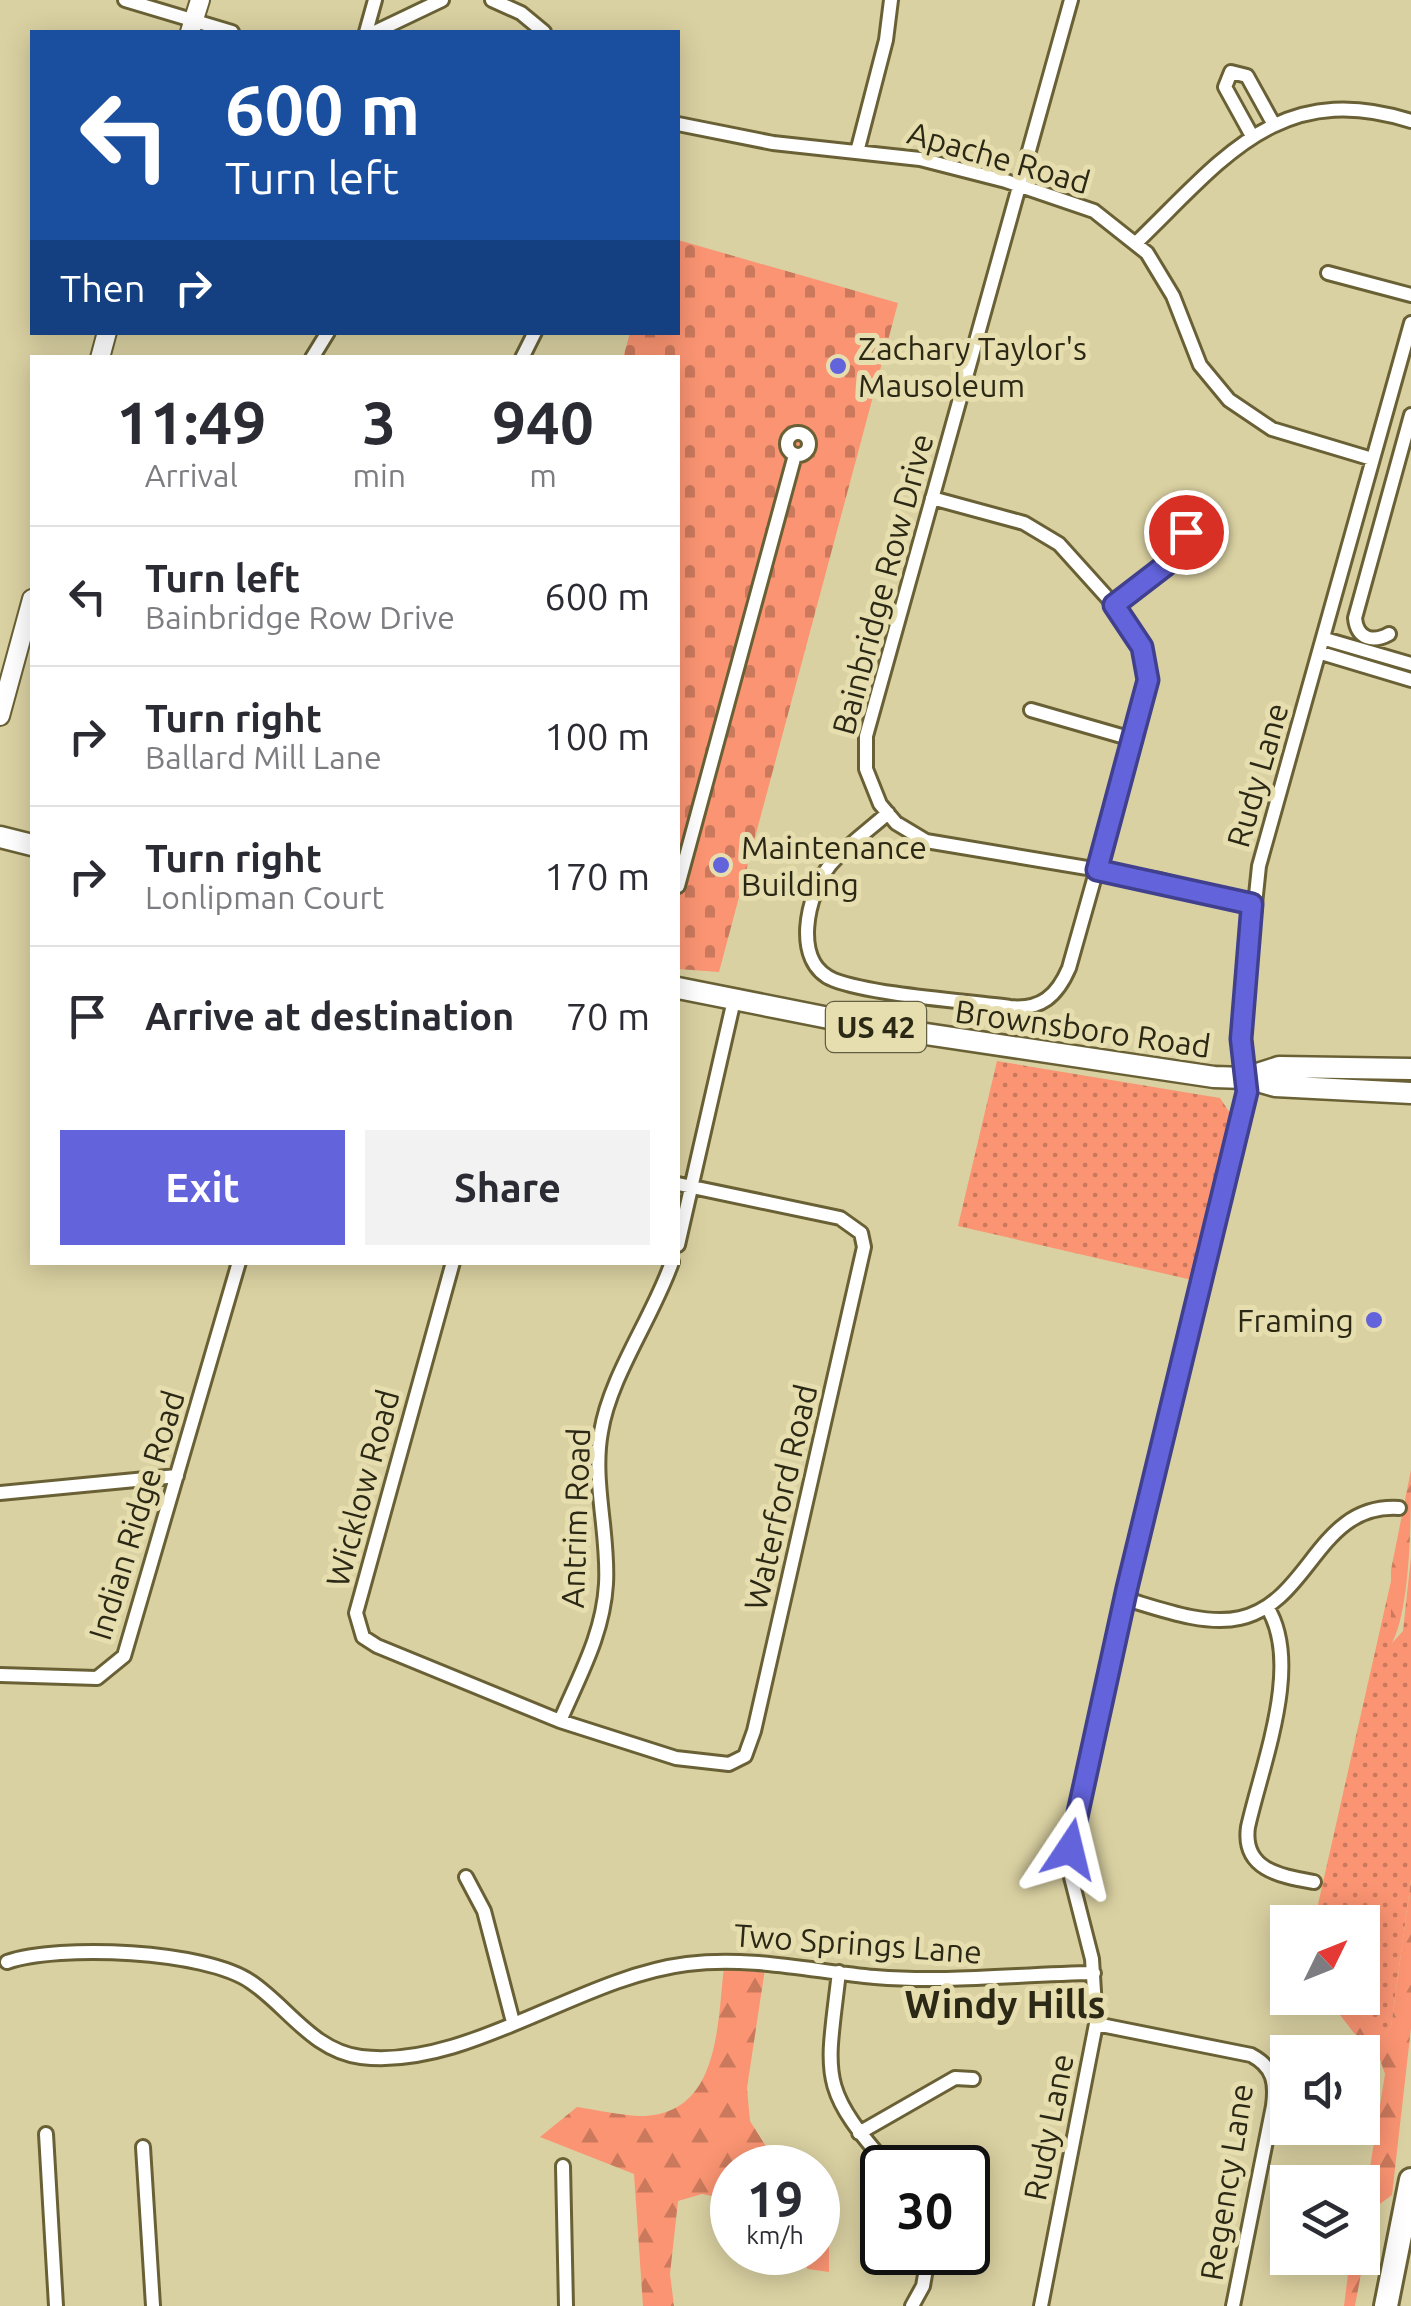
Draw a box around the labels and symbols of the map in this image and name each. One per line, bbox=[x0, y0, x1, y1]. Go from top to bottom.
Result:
street label: Apache Road bbox=[904, 114, 1094, 200]
place label: Zachary Taylor's Mausoleum bbox=[858, 330, 1087, 403]
marker: Zachary Taylor's Mausoleum bbox=[827, 355, 849, 377]
street label: Bainbridge Row Drive bbox=[825, 430, 939, 738]
pin bbox=[1144, 490, 1229, 575]
street label: Rudy Lane bbox=[1219, 699, 1295, 851]
place label: Maintenance Building bbox=[741, 829, 927, 902]
marker: Maintenance Building bbox=[710, 854, 732, 876]
street label: Brownsboro Road bbox=[953, 992, 1213, 1064]
road number: US 42 bbox=[826, 1002, 926, 1052]
place label: Framing bbox=[1237, 1302, 1354, 1338]
marker: Framing bbox=[1363, 1309, 1385, 1331]
street label: Waterford Road bbox=[737, 1381, 823, 1613]
street label: Indian Ridge Road bbox=[81, 1386, 191, 1644]
street label: Wicklow Road bbox=[318, 1386, 406, 1590]
street label: Antrim Road bbox=[554, 1427, 596, 1609]
position arrow bbox=[1018, 1797, 1122, 1901]
north arrow bbox=[1270, 1905, 1380, 2015]
street label: Two Springs Lane bbox=[733, 1916, 983, 1970]
district label: Windy Hills bbox=[904, 1983, 1106, 2025]
street label: Rudy Lane bbox=[1016, 2051, 1080, 2203]
street label: Regency Lane bbox=[1193, 2081, 1259, 2283]
speed limit sign: 30 bbox=[860, 2145, 990, 2275]

